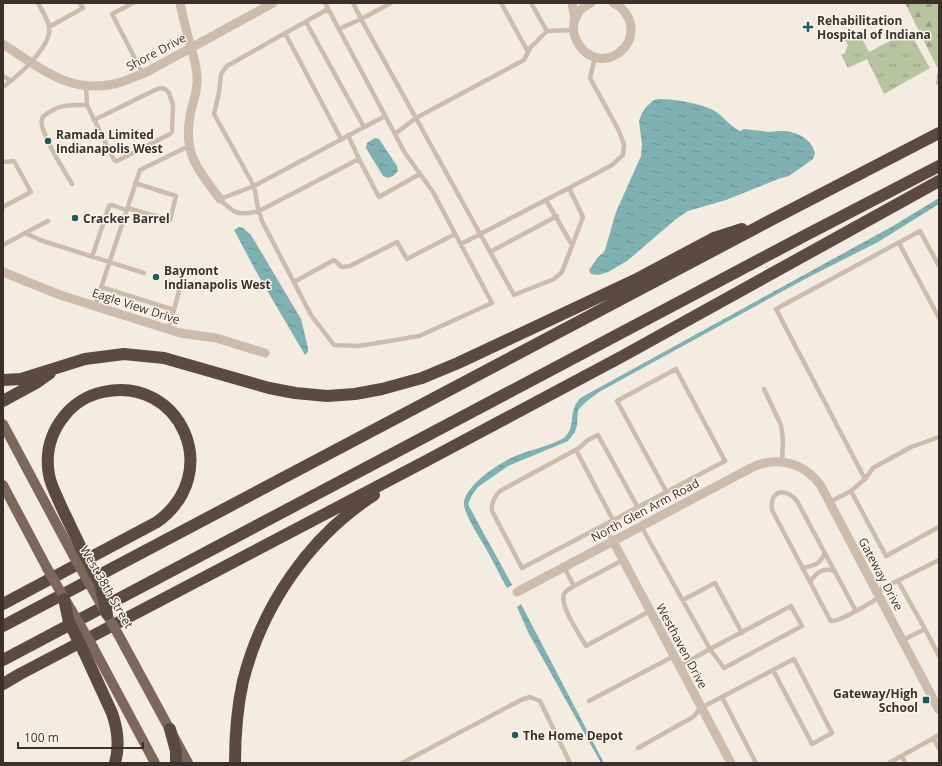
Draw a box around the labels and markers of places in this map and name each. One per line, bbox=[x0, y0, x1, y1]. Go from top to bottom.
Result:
place label: Rehabilitation Hospital of Indiana bbox=[817, 12, 931, 43]
marker: Rehabilitation Hospital of Indiana bbox=[802, 21, 814, 33]
place label: Ramada Limited Indianapolis West bbox=[56, 126, 163, 157]
marker: Ramada Limited Indianapolis West bbox=[43, 136, 53, 146]
place label: Cracker Barrel bbox=[83, 210, 170, 227]
marker: Cracker Barrel bbox=[70, 213, 80, 223]
place label: Baymont Indianapolis West bbox=[164, 262, 271, 293]
marker: Baymont Indianapolis West bbox=[151, 272, 161, 282]
place label: Gateway/High School bbox=[833, 685, 918, 716]
marker: Gateway/High School bbox=[921, 695, 931, 705]
place label: The Home Depot bbox=[523, 727, 623, 744]
marker: The Home Depot bbox=[510, 730, 520, 740]

